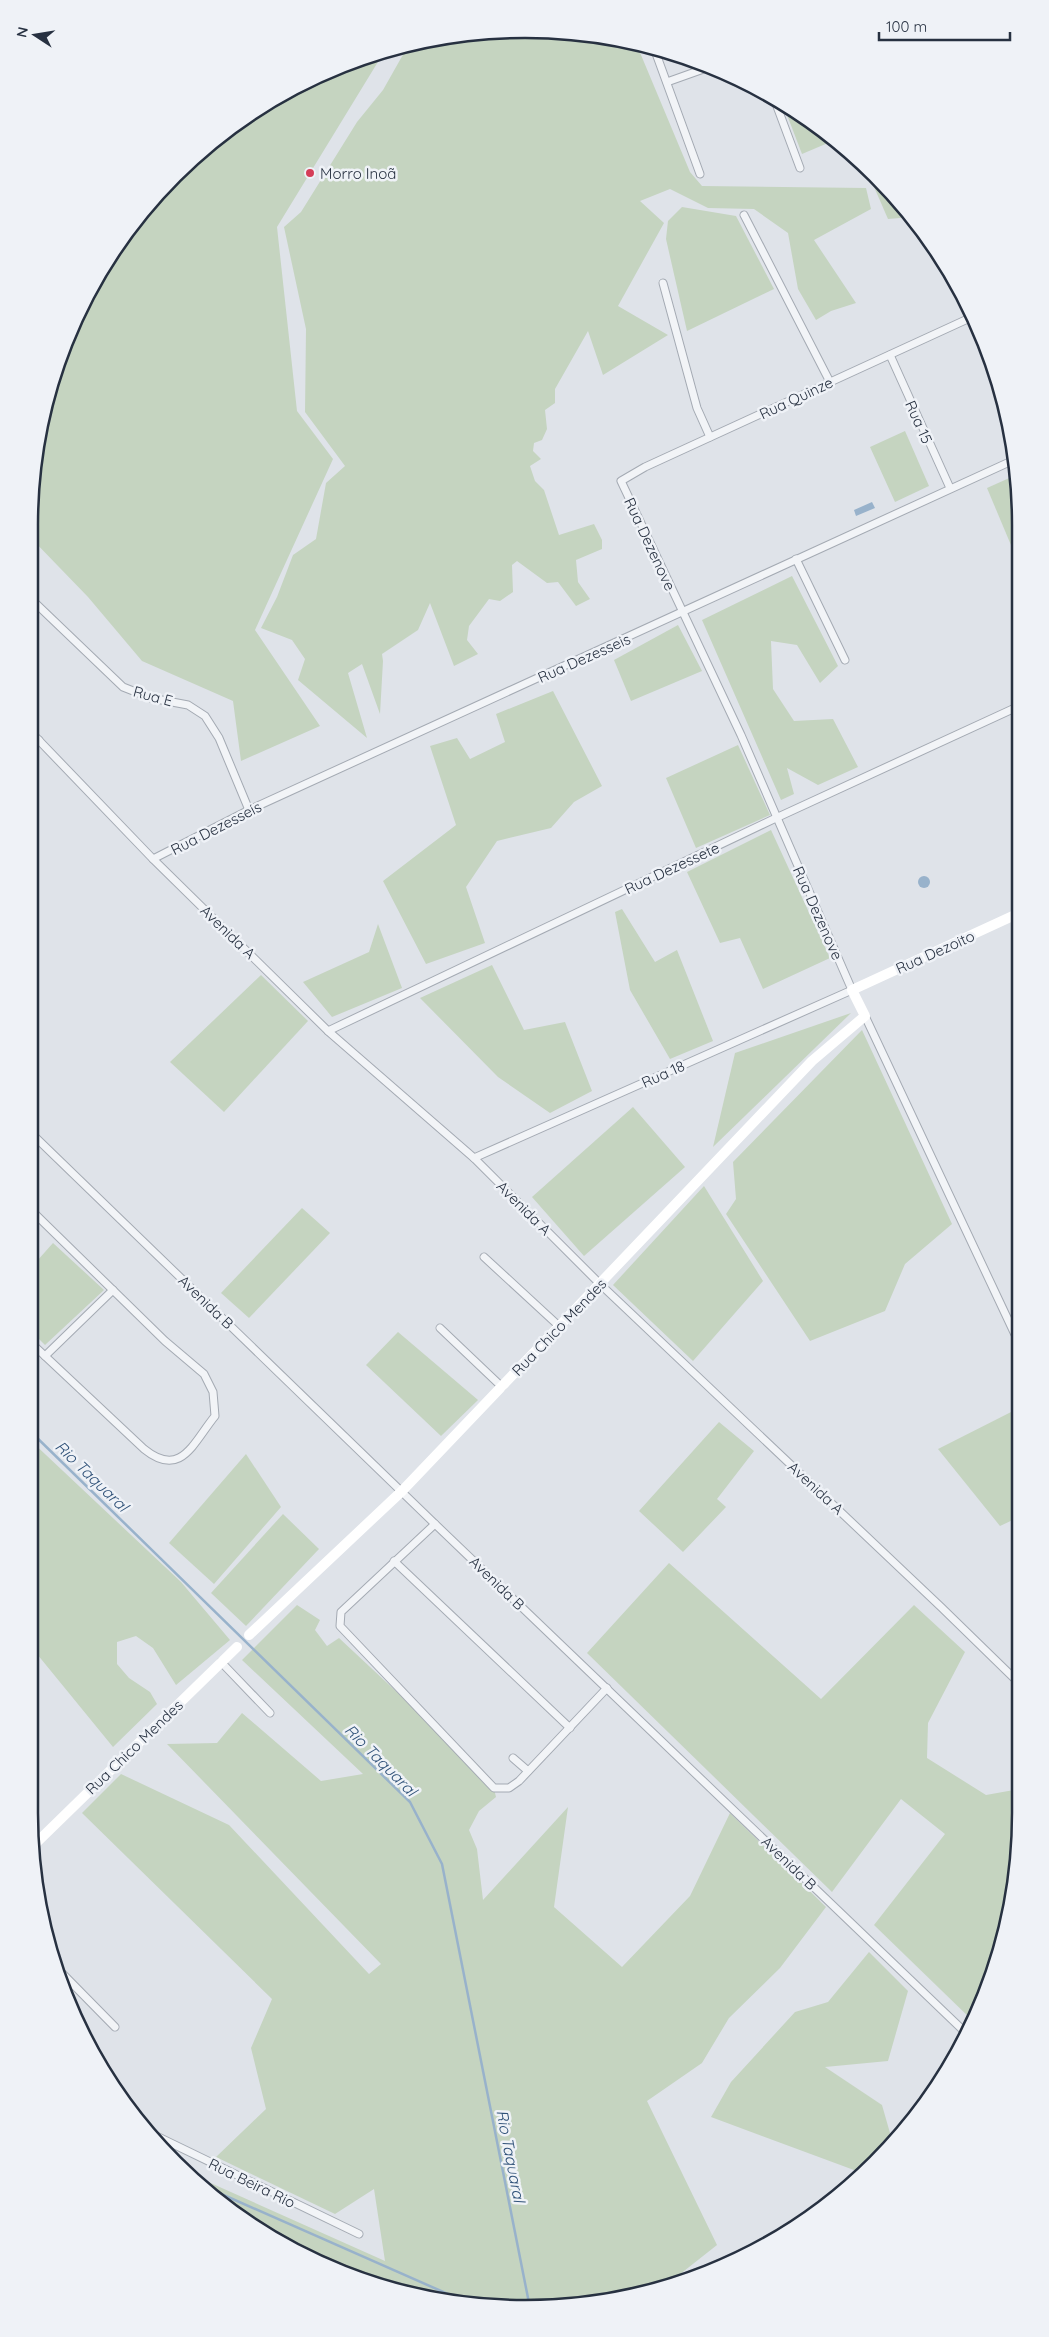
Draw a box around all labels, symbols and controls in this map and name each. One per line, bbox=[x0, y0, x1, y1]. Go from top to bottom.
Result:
north arrow bbox=[10, 10, 60, 60]
scale bar bbox=[879, 10, 1010, 42]
text: 100 m bbox=[886, 17, 927, 36]
text: N bbox=[12, 25, 32, 39]
place label: Morro Inoã bbox=[320, 164, 396, 183]
marker: Morro Inoã bbox=[304, 167, 316, 179]
street label: Rua Quinze bbox=[756, 373, 836, 423]
street label: Rua 15 bbox=[901, 397, 937, 447]
street label: Rua Dezenove bbox=[620, 494, 680, 594]
street label: Rua Dezesseis bbox=[535, 629, 633, 687]
street label: Rua E bbox=[131, 682, 175, 710]
street label: Rua Dezesseis bbox=[167, 797, 265, 859]
street label: Rua Dezessete bbox=[622, 838, 722, 898]
street label: Rua Dezenove bbox=[789, 863, 847, 963]
street label: Avenida A bbox=[196, 901, 260, 963]
street label: Rua Dezoito bbox=[893, 926, 977, 978]
street label: Rua 18 bbox=[638, 1056, 688, 1092]
street label: Avenida A bbox=[493, 1177, 555, 1239]
street label: Avenida B bbox=[174, 1271, 238, 1333]
street label: Rua Chico Mendes bbox=[508, 1274, 610, 1380]
water label: Rio Taquaral bbox=[51, 1436, 134, 1517]
street label: Avenida A bbox=[784, 1457, 848, 1519]
street label: Avenida B bbox=[465, 1552, 529, 1614]
street label: Rua Chico Mendes bbox=[81, 1696, 187, 1798]
water label: Rio Taquaral bbox=[341, 1720, 423, 1802]
street label: Avenida B bbox=[757, 1832, 821, 1894]
water label: Rio Taquaral bbox=[492, 2108, 530, 2206]
street label: Rua Beira Rio bbox=[206, 2154, 298, 2212]

